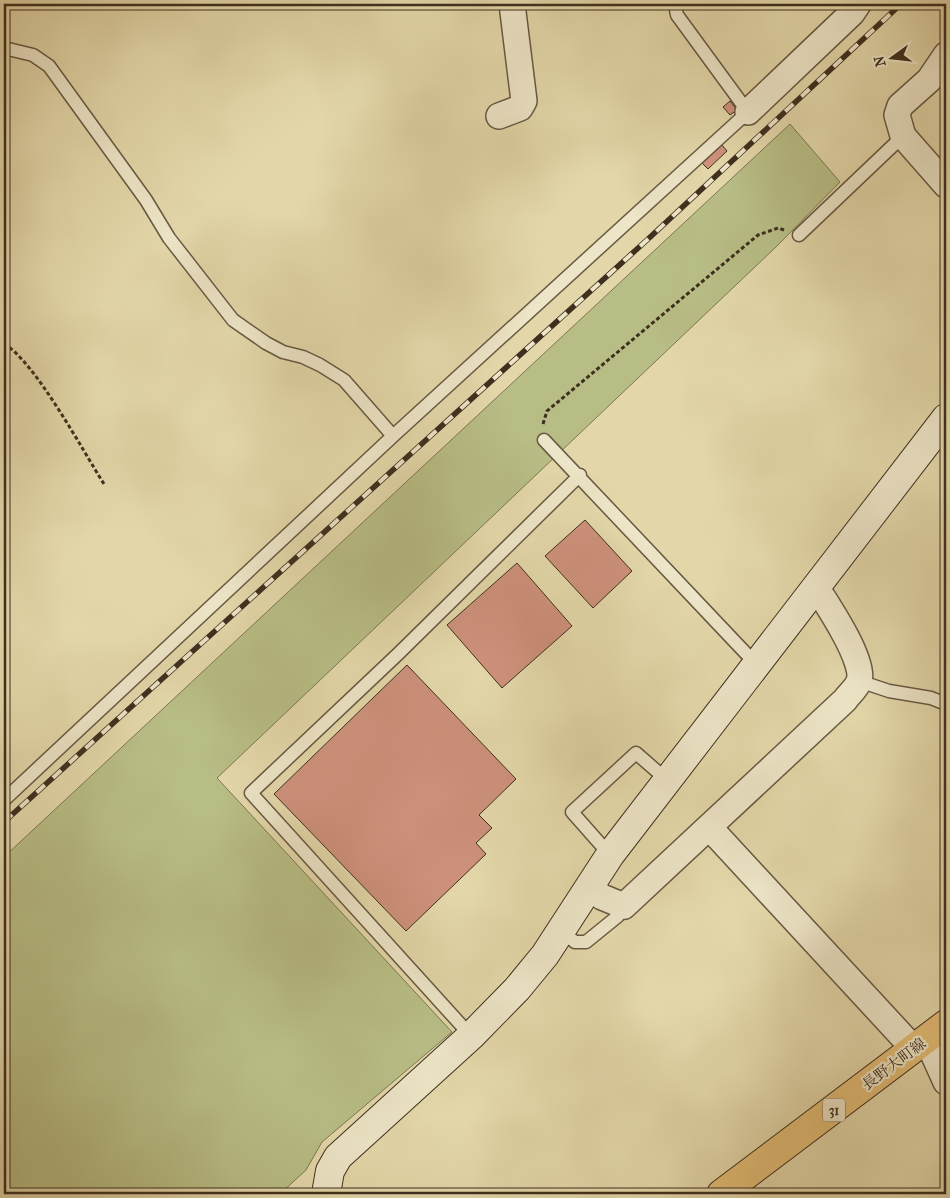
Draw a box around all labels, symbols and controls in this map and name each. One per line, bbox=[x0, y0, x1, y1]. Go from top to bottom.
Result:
north arrow bbox=[868, 32, 918, 82]
text: N bbox=[870, 54, 890, 69]
street label: 長野大町線 bbox=[859, 1034, 929, 1094]
road number: 31 bbox=[823, 1098, 845, 1122]

